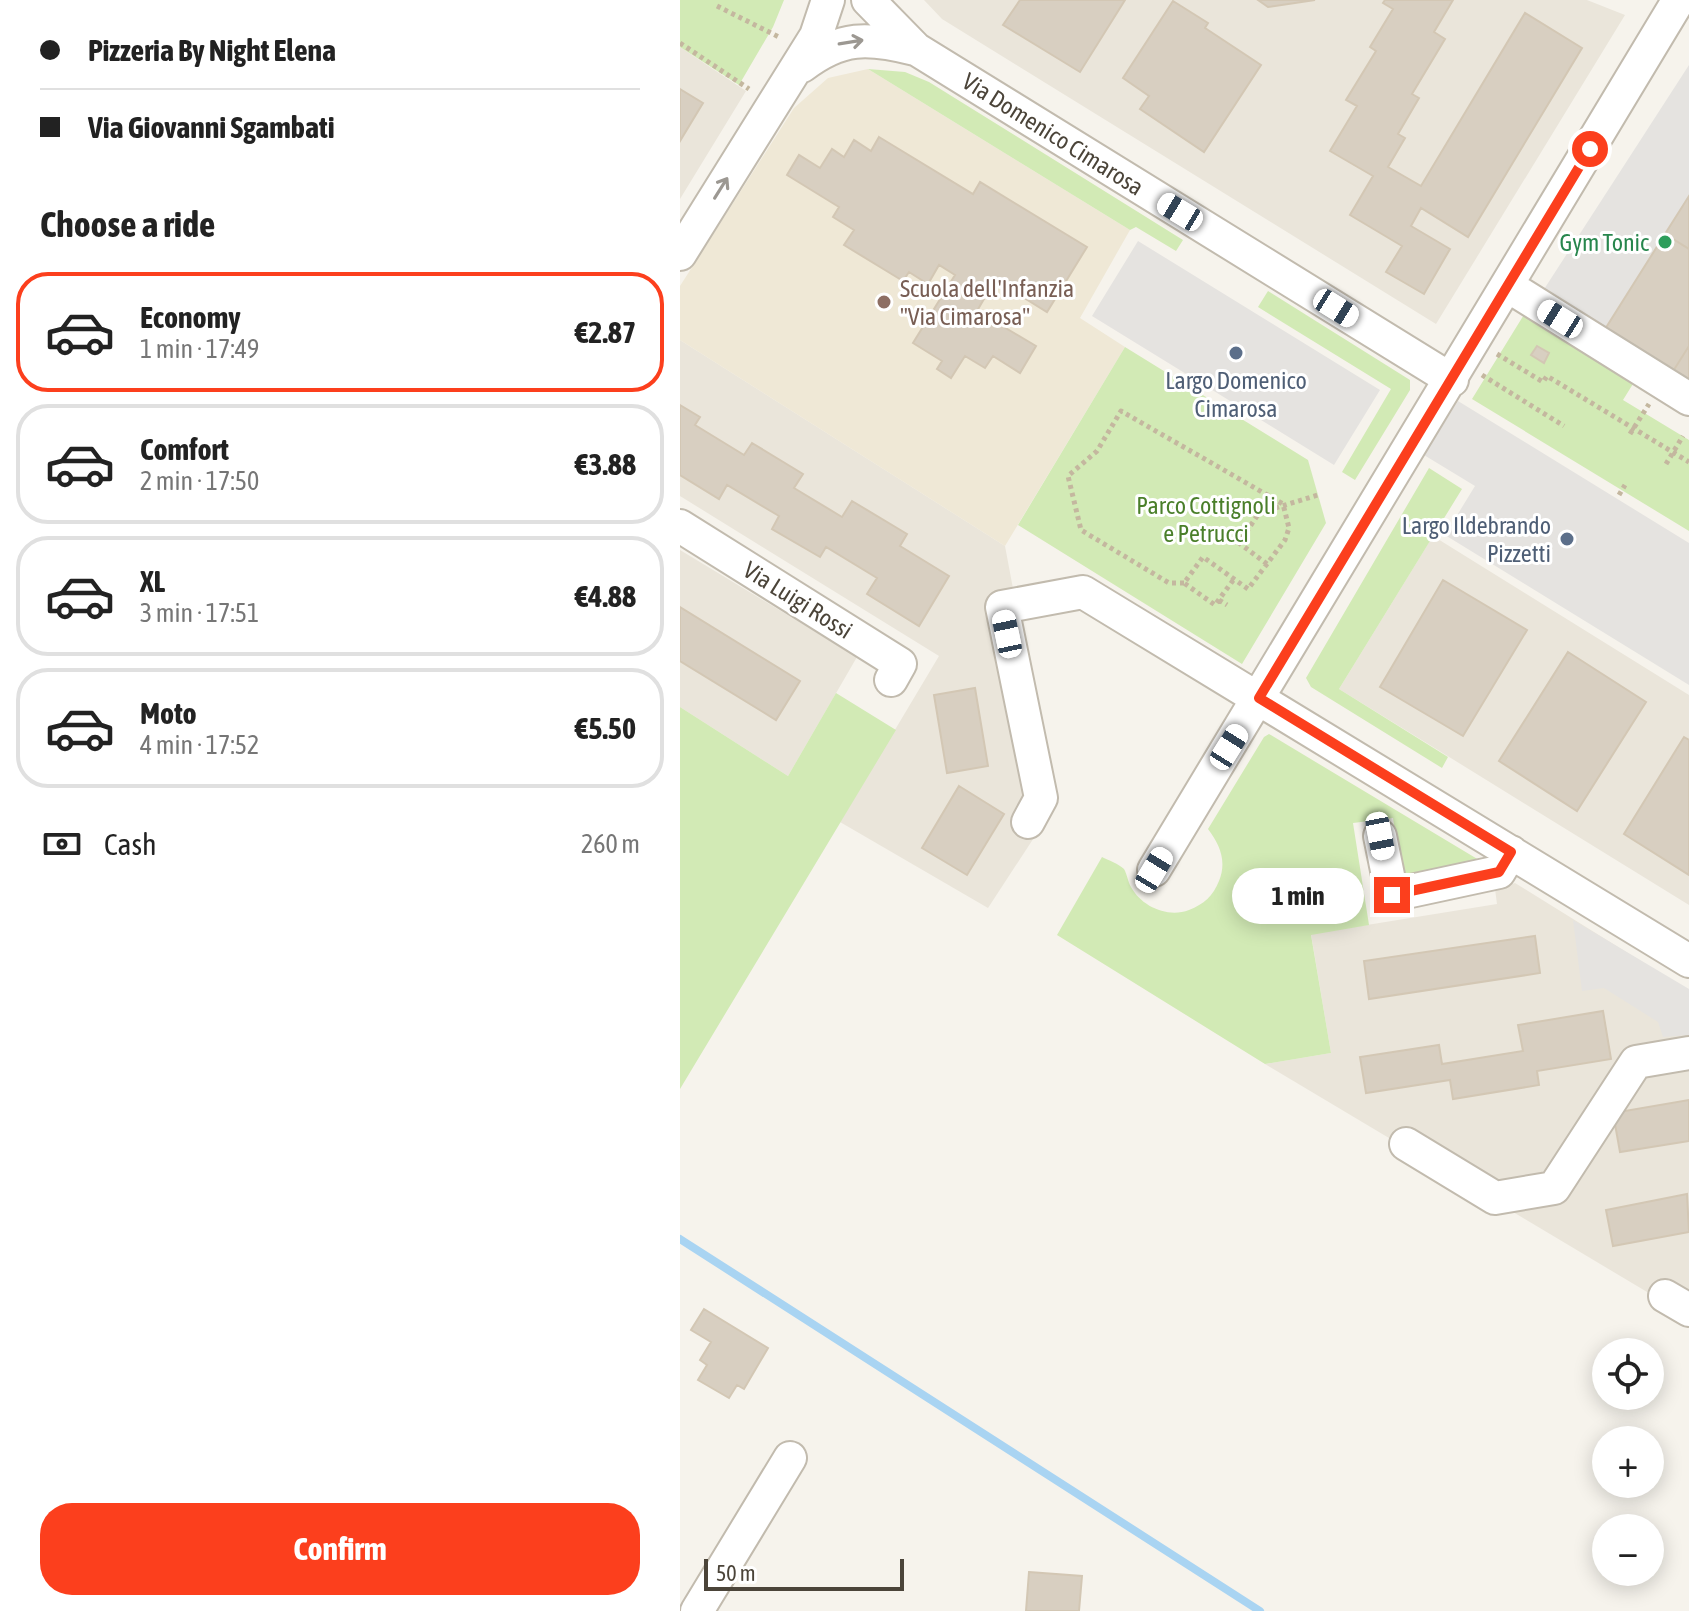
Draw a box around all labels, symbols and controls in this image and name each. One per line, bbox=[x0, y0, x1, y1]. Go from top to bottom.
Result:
text: Pizzeria By Night Elena bbox=[88, 33, 336, 67]
one-way arrow bbox=[837, 34, 863, 49]
street label: Via Domenico Cimarosa bbox=[958, 67, 1148, 201]
text: Via Giovanni Sgambati bbox=[88, 110, 335, 144]
route start bbox=[1572, 131, 1608, 167]
one-way arrow bbox=[714, 177, 730, 200]
car bbox=[1153, 189, 1207, 235]
text: Choose a ride bbox=[40, 203, 215, 245]
place label: Gym Tonic bbox=[1559, 229, 1649, 256]
marker: Gym Tonic bbox=[1656, 233, 1674, 251]
place label: Scuola dell'Infanzia "Via Cimarosa" bbox=[900, 275, 1074, 330]
car bbox=[1309, 285, 1363, 331]
marker: Scuola dell'Infanzia "Via Cimarosa" bbox=[875, 293, 893, 311]
icon: car bbox=[44, 296, 116, 368]
car bbox=[1533, 296, 1587, 342]
text: Economy bbox=[140, 300, 241, 334]
text: €2.87 bbox=[575, 315, 636, 349]
text: 1 min · 17:49 bbox=[140, 334, 259, 364]
marker: Largo Domenico Cimarosa bbox=[1227, 344, 1245, 362]
place label: Largo Domenico Cimarosa bbox=[1165, 367, 1307, 422]
icon: car bbox=[44, 428, 116, 500]
text: Comfort bbox=[140, 432, 229, 466]
text: €3.88 bbox=[575, 447, 636, 481]
text: 2 min · 17:50 bbox=[140, 466, 259, 496]
park label: Parco Cottignoli e Petrucci bbox=[1136, 492, 1276, 547]
place label: Largo Ildebrando Pizzetti bbox=[1402, 512, 1551, 567]
marker: Largo Ildebrando Pizzetti bbox=[1558, 530, 1576, 548]
street label: Via Luigi Rossi bbox=[739, 556, 857, 644]
icon: car bbox=[44, 560, 116, 632]
text: XL bbox=[140, 564, 165, 598]
text: €4.88 bbox=[575, 579, 636, 613]
text: 3 min · 17:51 bbox=[140, 598, 259, 628]
car bbox=[990, 608, 1024, 660]
icon: car bbox=[44, 692, 116, 764]
text: Moto bbox=[140, 696, 197, 730]
text: €5.50 bbox=[575, 711, 636, 745]
car bbox=[1206, 720, 1252, 774]
text: 4 min · 17:52 bbox=[140, 730, 259, 760]
car bbox=[1364, 810, 1396, 862]
icon: cash bbox=[40, 822, 84, 866]
text: Cash bbox=[104, 827, 157, 861]
text: 260 m bbox=[581, 829, 640, 859]
car bbox=[1131, 843, 1177, 897]
callout: 1 min bbox=[1232, 867, 1364, 923]
route end bbox=[1374, 877, 1410, 913]
text: 1 min bbox=[1271, 881, 1325, 911]
map controls bbox=[1592, 1338, 1664, 1586]
button: locate bbox=[1592, 1338, 1664, 1410]
button: + bbox=[1592, 1426, 1664, 1498]
button: Confirm bbox=[40, 1503, 640, 1595]
button: − bbox=[1592, 1514, 1664, 1586]
scale bar bbox=[704, 1555, 904, 1591]
text: 50 m bbox=[716, 1560, 756, 1586]

